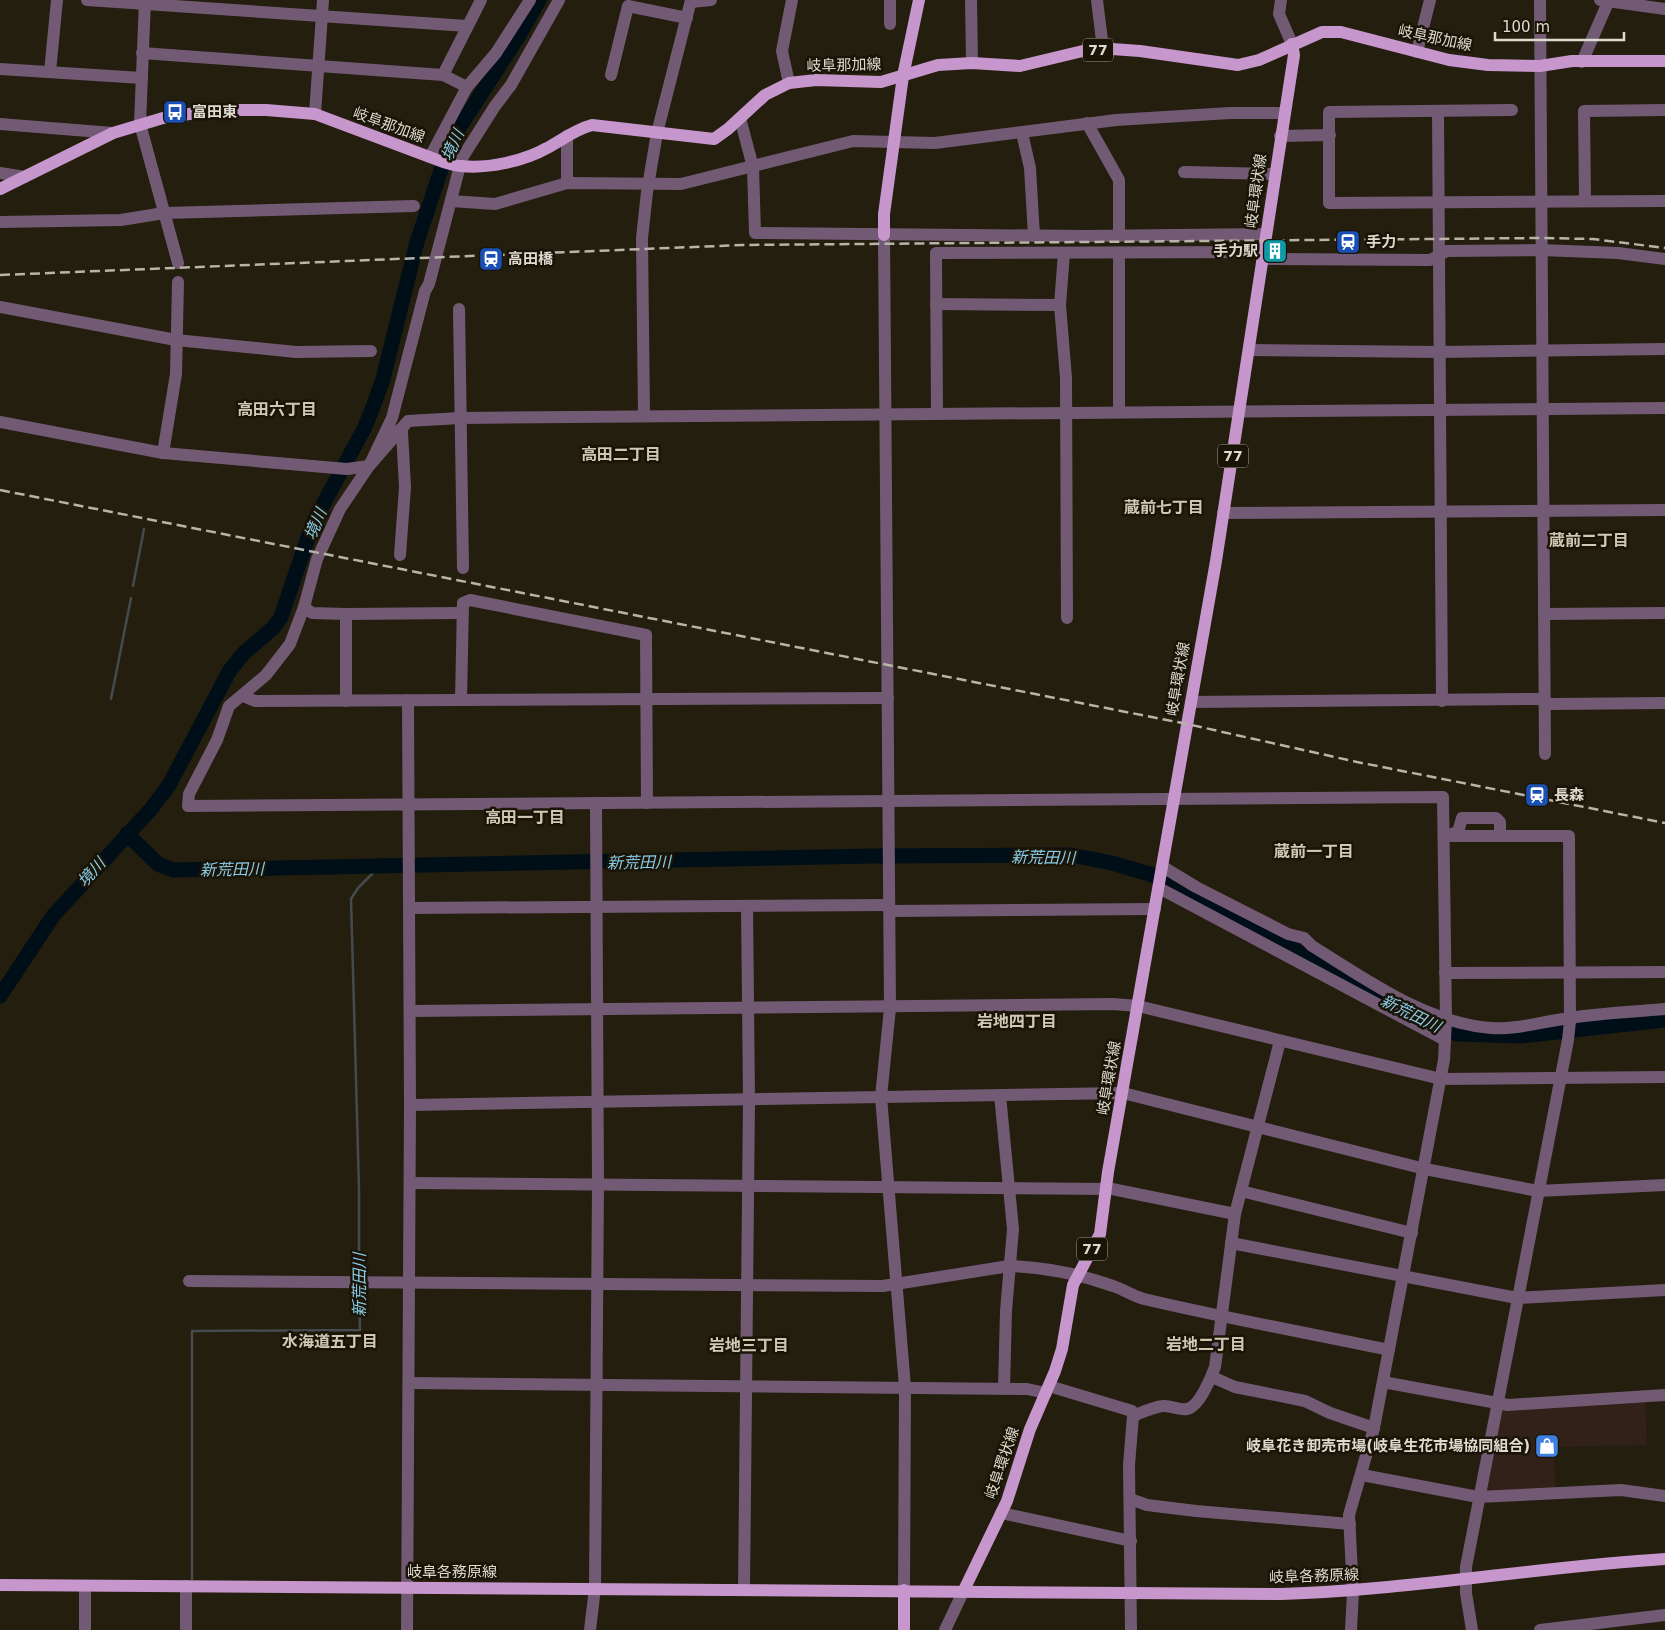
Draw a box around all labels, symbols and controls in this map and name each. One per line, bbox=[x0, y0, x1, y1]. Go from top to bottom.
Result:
scale bar bbox=[1495, 10, 1624, 42]
text: 100 m bbox=[1502, 18, 1550, 36]
street label: 岐阜那加線 bbox=[1396, 21, 1474, 55]
road number: 77 bbox=[1083, 38, 1113, 62]
street label: 岐阜那加線 bbox=[806, 55, 882, 75]
bus stop icon: 富田東 bbox=[162, 99, 188, 125]
place label: 富田東 bbox=[192, 103, 237, 121]
street label: 岐阜那加線 bbox=[351, 104, 427, 146]
water label: 境川 bbox=[437, 125, 469, 164]
street label: 岐阜環状線 bbox=[1242, 153, 1270, 229]
station icon: 手力 bbox=[1335, 229, 1361, 255]
place label: 手力 bbox=[1366, 233, 1396, 251]
building icon: 手力駅 bbox=[1262, 238, 1288, 264]
place label: 手力駅 bbox=[1213, 242, 1258, 260]
station icon: 高田橋 bbox=[478, 246, 504, 272]
place label: 高田橋 bbox=[508, 250, 554, 268]
district label: 高田六丁目 bbox=[237, 400, 317, 419]
road number: 77 bbox=[1218, 444, 1248, 468]
district label: 高田二丁目 bbox=[581, 445, 661, 464]
district label: 蔵前七丁目 bbox=[1124, 498, 1204, 517]
water label: 境川 bbox=[300, 504, 331, 543]
district label: 蔵前二丁目 bbox=[1549, 531, 1629, 550]
street label: 岐阜環状線 bbox=[1163, 640, 1193, 718]
station icon: 長森 bbox=[1524, 782, 1550, 808]
place label: 長森 bbox=[1554, 786, 1584, 804]
district label: 高田一丁目 bbox=[485, 808, 565, 827]
district label: 蔵前一丁目 bbox=[1274, 842, 1354, 861]
water label: 新荒田川 bbox=[1011, 847, 1077, 868]
water label: 新荒田川 bbox=[607, 852, 673, 873]
water label: 境川 bbox=[74, 853, 110, 891]
water label: 新荒田川 bbox=[200, 859, 266, 880]
water label: 新荒田川 bbox=[1378, 991, 1445, 1037]
district label: 岩地四丁目 bbox=[977, 1012, 1057, 1031]
street label: 岐阜環状線 bbox=[1094, 1039, 1124, 1117]
road number: 77 bbox=[1077, 1238, 1107, 1260]
water label: 新荒田川 bbox=[350, 1251, 369, 1317]
district label: 水海道五丁目 bbox=[282, 1332, 378, 1351]
district label: 岩地二丁目 bbox=[1166, 1335, 1246, 1354]
district label: 岩地三丁目 bbox=[709, 1336, 789, 1355]
street label: 岐阜環状線 bbox=[981, 1425, 1023, 1501]
shop icon: 岐阜花き卸売市場(岐阜生花市場協同組合) bbox=[1534, 1433, 1560, 1459]
place label: 岐阜花き卸売市場(岐阜生花市場協同組合) bbox=[1246, 1437, 1530, 1455]
street label: 岐阜各務原線 bbox=[407, 1563, 497, 1581]
street label: 岐阜各務原線 bbox=[1269, 1565, 1359, 1587]

